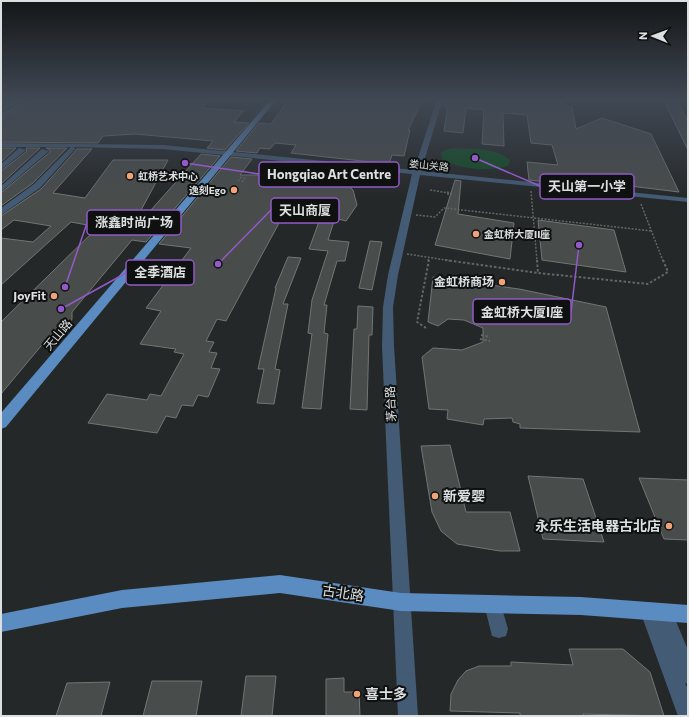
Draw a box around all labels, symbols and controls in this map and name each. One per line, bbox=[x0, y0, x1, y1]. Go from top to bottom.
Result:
north arrow bbox=[633, 16, 673, 56]
text: N bbox=[636, 32, 649, 40]
street label: 娄山关路 bbox=[408, 157, 450, 173]
callout: Hongqiao Art Centre bbox=[259, 162, 399, 187]
text: Hongqiao Art Centre bbox=[267, 166, 391, 182]
place label: 虹桥艺术中心 bbox=[138, 170, 198, 182]
marker: 虹桥艺术中心 bbox=[125, 171, 135, 181]
callout: 天山第一小学 bbox=[540, 174, 634, 199]
text: 天山第一小学 bbox=[548, 178, 626, 194]
place label: 逸刻Ego bbox=[189, 184, 226, 196]
marker: 逸刻Ego bbox=[229, 185, 239, 195]
callout: 天山商厦 bbox=[271, 198, 339, 223]
text: 天山商厦 bbox=[279, 202, 331, 218]
callout: 涨鑫时尚广场 bbox=[87, 210, 181, 235]
text: 涨鑫时尚广场 bbox=[95, 214, 173, 230]
place label: 金虹桥大厦II座 bbox=[483, 228, 550, 240]
marker: 金虹桥大厦II座 bbox=[471, 229, 481, 239]
callout: 全季酒店 bbox=[126, 260, 194, 285]
text: 全季酒店 bbox=[134, 264, 186, 280]
place label: 金虹桥商场 bbox=[434, 274, 494, 288]
marker: 金虹桥商场 bbox=[497, 277, 507, 287]
place label: JoyFit bbox=[13, 288, 46, 303]
marker: JoyFit bbox=[49, 291, 59, 301]
callout: 金虹桥大厦I座 bbox=[473, 299, 571, 324]
text: 金虹桥大厦I座 bbox=[481, 304, 563, 320]
street label: 天山路 bbox=[40, 316, 74, 353]
street label: 茅台路 bbox=[382, 386, 398, 422]
place label: 新爱婴 bbox=[443, 487, 485, 504]
marker: 新爱婴 bbox=[430, 491, 440, 501]
place label: 永乐生活电器古北店 bbox=[535, 517, 661, 534]
marker: 永乐生活电器古北店 bbox=[664, 521, 674, 531]
street label: 古北路 bbox=[321, 581, 365, 604]
place label: 喜士多 bbox=[365, 685, 407, 702]
marker: 喜士多 bbox=[352, 689, 362, 699]

